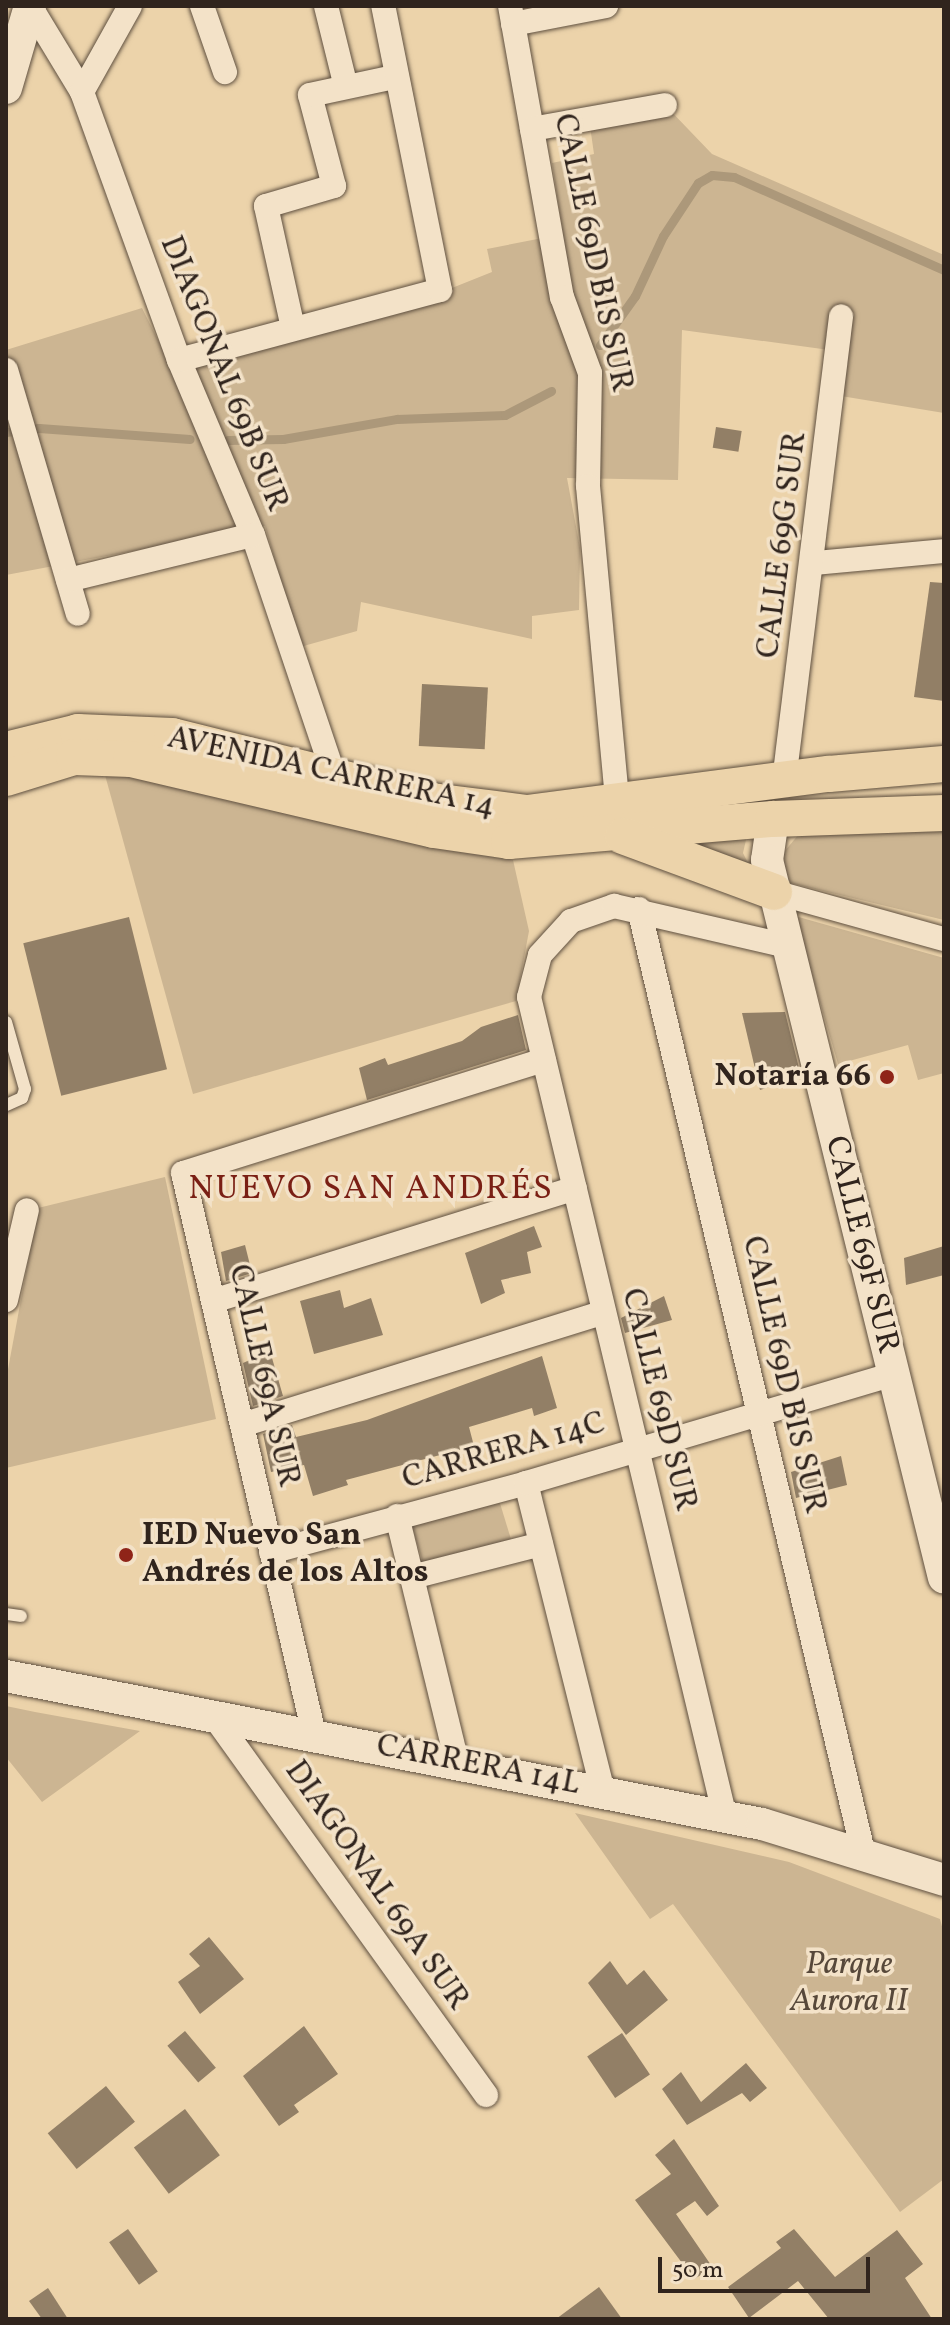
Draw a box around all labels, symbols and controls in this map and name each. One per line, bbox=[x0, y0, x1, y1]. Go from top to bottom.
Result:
street label: CALLE 69D BIS SUR bbox=[544, 110, 640, 396]
street label: DIAGONAL 69B SUR bbox=[150, 231, 296, 517]
street label: CALLE 69G SUR bbox=[750, 430, 816, 660]
street label: AVENIDA CARRERA 14 bbox=[164, 720, 498, 826]
place label: Notaría 66 bbox=[714, 1058, 871, 1096]
marker: Notaría 66 bbox=[878, 1068, 896, 1086]
street label: CALLE 69F SUR bbox=[815, 1132, 907, 1358]
district label: NUEVO SAN ANDRÉS bbox=[188, 1170, 554, 1210]
street label: CALLE 69D BIS SUR bbox=[732, 1233, 834, 1517]
street label: CALLE 69A SUR bbox=[219, 1261, 307, 1491]
street label: CALLE 69D SUR bbox=[612, 1285, 704, 1515]
street label: CARRERA 14C bbox=[398, 1405, 610, 1499]
place label: IED Nuevo San Andrés de los Altos bbox=[142, 1518, 429, 1593]
marker: IED Nuevo San Andrés de los Altos bbox=[117, 1546, 135, 1564]
street label: CARRERA 14L bbox=[373, 1727, 583, 1805]
street label: DIAGONAL 69A SUR bbox=[275, 1754, 477, 2018]
park label: Parque Aurora II bbox=[790, 1947, 908, 2022]
scale bar bbox=[662, 2241, 874, 2291]
text: 50 m bbox=[672, 2254, 724, 2288]

